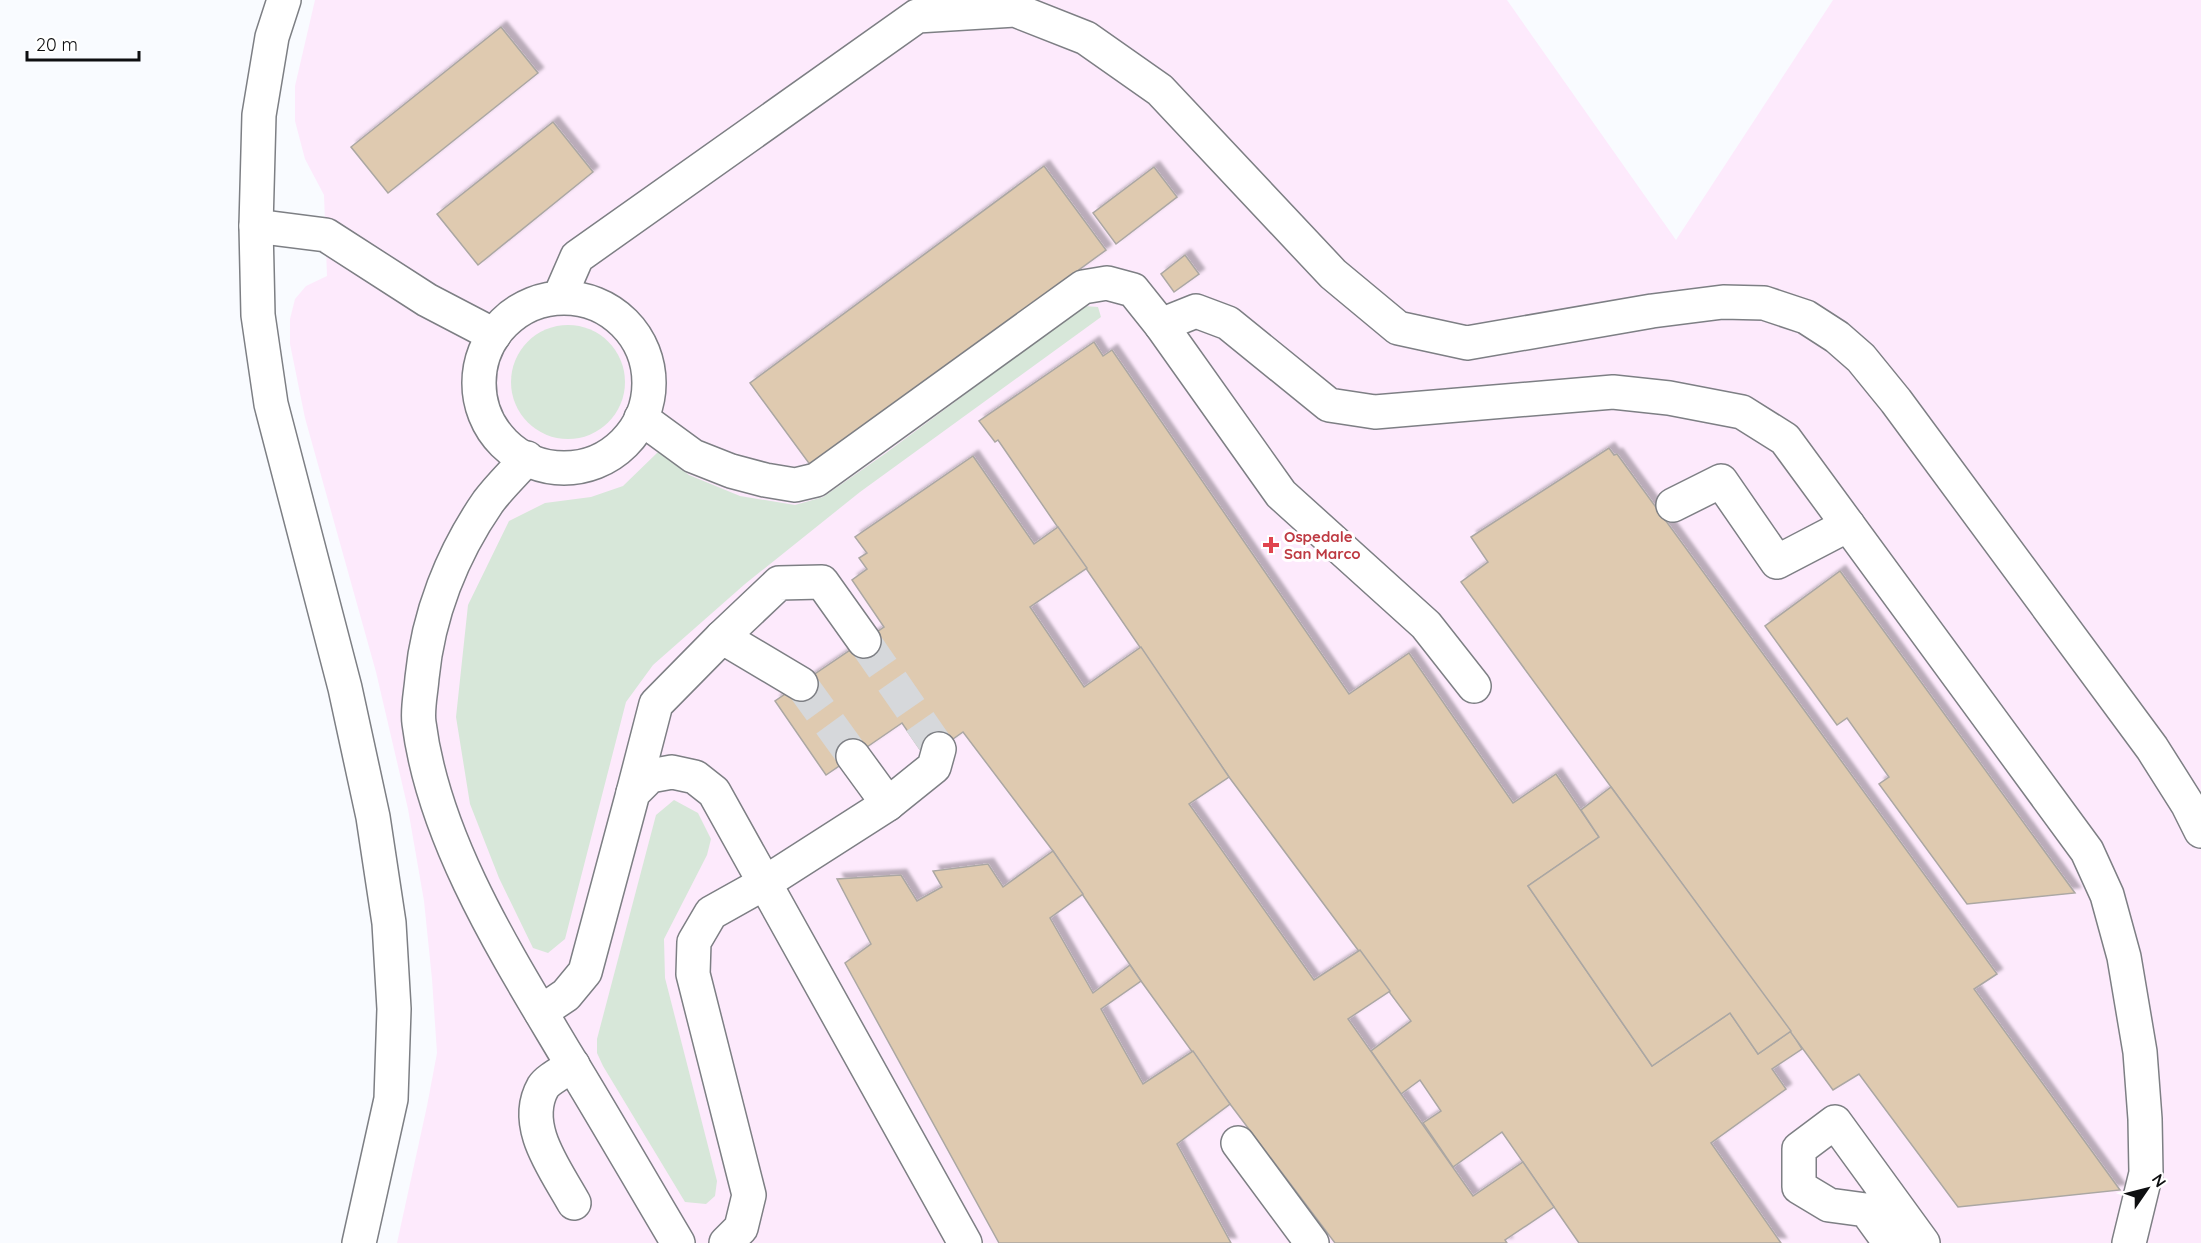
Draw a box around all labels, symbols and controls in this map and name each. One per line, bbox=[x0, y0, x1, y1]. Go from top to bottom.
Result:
scale bar bbox=[27, 24, 140, 62]
text: 20 m bbox=[36, 33, 78, 56]
place label: Ospedale San Marco bbox=[1284, 527, 1361, 563]
marker: Ospedale San Marco bbox=[1262, 536, 1280, 554]
north arrow bbox=[2117, 1159, 2177, 1219]
text: N bbox=[2148, 1170, 2171, 1191]

